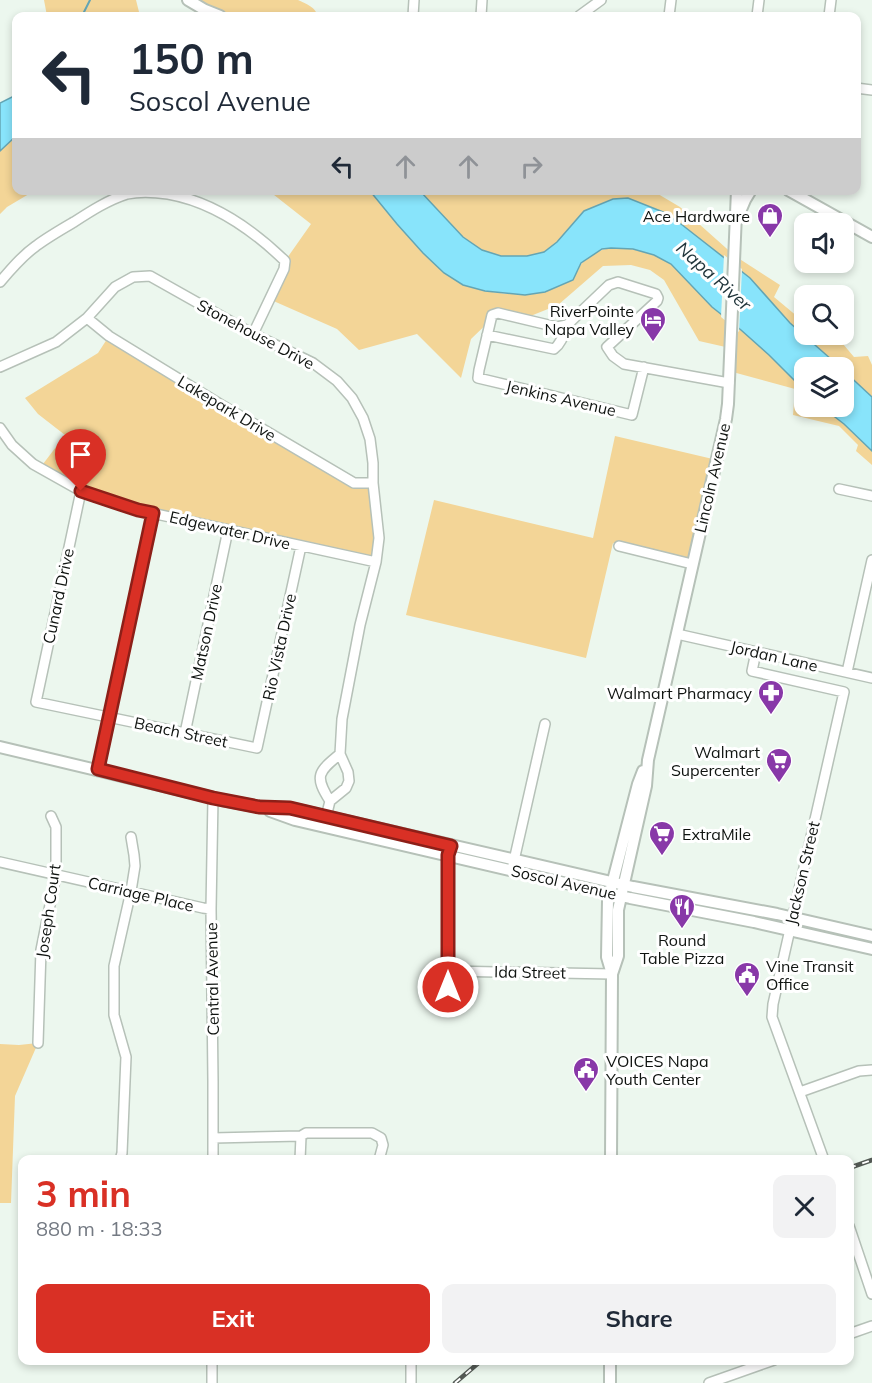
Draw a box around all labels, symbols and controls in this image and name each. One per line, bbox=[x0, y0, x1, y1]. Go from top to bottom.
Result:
text: 150 m bbox=[129, 32, 254, 85]
icon: left bbox=[30, 36, 108, 114]
text: Soscol Avenue bbox=[129, 84, 311, 118]
icon: left bbox=[326, 150, 359, 183]
icon: ahead bbox=[389, 150, 422, 183]
icon: ahead bbox=[452, 150, 485, 183]
icon: right bbox=[515, 150, 548, 183]
shop icon: Ace Hardware bbox=[755, 201, 785, 239]
place label: Ace Hardware bbox=[643, 206, 750, 226]
map controls bbox=[794, 213, 854, 417]
button: sound bbox=[794, 213, 854, 273]
water label: Napa River bbox=[672, 236, 757, 317]
button: search bbox=[794, 285, 854, 345]
street label: Stonehouse Drive bbox=[194, 295, 318, 373]
place label: RiverPointe Napa Valley bbox=[545, 301, 634, 339]
hotel icon: RiverPointe Napa Valley bbox=[638, 305, 668, 343]
button: layers bbox=[794, 357, 854, 417]
street label: Lakepark Drive bbox=[174, 371, 280, 445]
street label: Jenkins Avenue bbox=[504, 376, 618, 420]
street label: Lincoln Avenue bbox=[690, 421, 734, 535]
pin bbox=[55, 429, 106, 491]
icon: arrive bbox=[64, 438, 97, 471]
street label: Edgewater Drive bbox=[168, 506, 292, 554]
street label: Cunard Drive bbox=[38, 546, 78, 646]
street label: Matson Drive bbox=[186, 582, 226, 682]
street label: Rio Vista Drive bbox=[258, 592, 300, 702]
street label: Jordan Lane bbox=[728, 636, 820, 676]
pharmacy icon: Walmart Pharmacy bbox=[756, 678, 786, 716]
place label: Walmart Pharmacy bbox=[607, 683, 752, 703]
street label: Beach Street bbox=[133, 712, 230, 752]
place label: Walmart Supercenter bbox=[671, 742, 760, 780]
supermarket icon: Walmart Supercenter bbox=[764, 746, 794, 784]
supermarket icon: ExtraMile bbox=[647, 819, 677, 857]
street label: Jackson Street bbox=[780, 819, 824, 927]
place label: ExtraMile bbox=[682, 824, 751, 844]
street label: Soscol Avenue bbox=[509, 860, 619, 904]
street label: Joseph Court bbox=[32, 862, 65, 959]
street label: Carriage Place bbox=[86, 872, 196, 916]
restaurant icon: Round Table Pizza bbox=[667, 892, 697, 930]
street label: Central Avenue bbox=[201, 922, 223, 1036]
place label: Round Table Pizza bbox=[640, 930, 724, 968]
position arrow bbox=[416, 955, 480, 1019]
place label: Vine Transit Office bbox=[766, 956, 854, 994]
public building icon: Vine Transit Office bbox=[732, 960, 762, 998]
street label: Ida Street bbox=[494, 961, 566, 983]
place label: VOICES Napa Youth Center bbox=[605, 1051, 709, 1089]
public building icon: VOICES Napa Youth Center bbox=[571, 1055, 601, 1093]
text: 3 min bbox=[36, 1171, 131, 1216]
button: close bbox=[773, 1175, 836, 1238]
text: 880 m · 18:33 bbox=[36, 1216, 162, 1241]
button: Exit bbox=[36, 1284, 430, 1353]
button: Share bbox=[442, 1284, 836, 1353]

